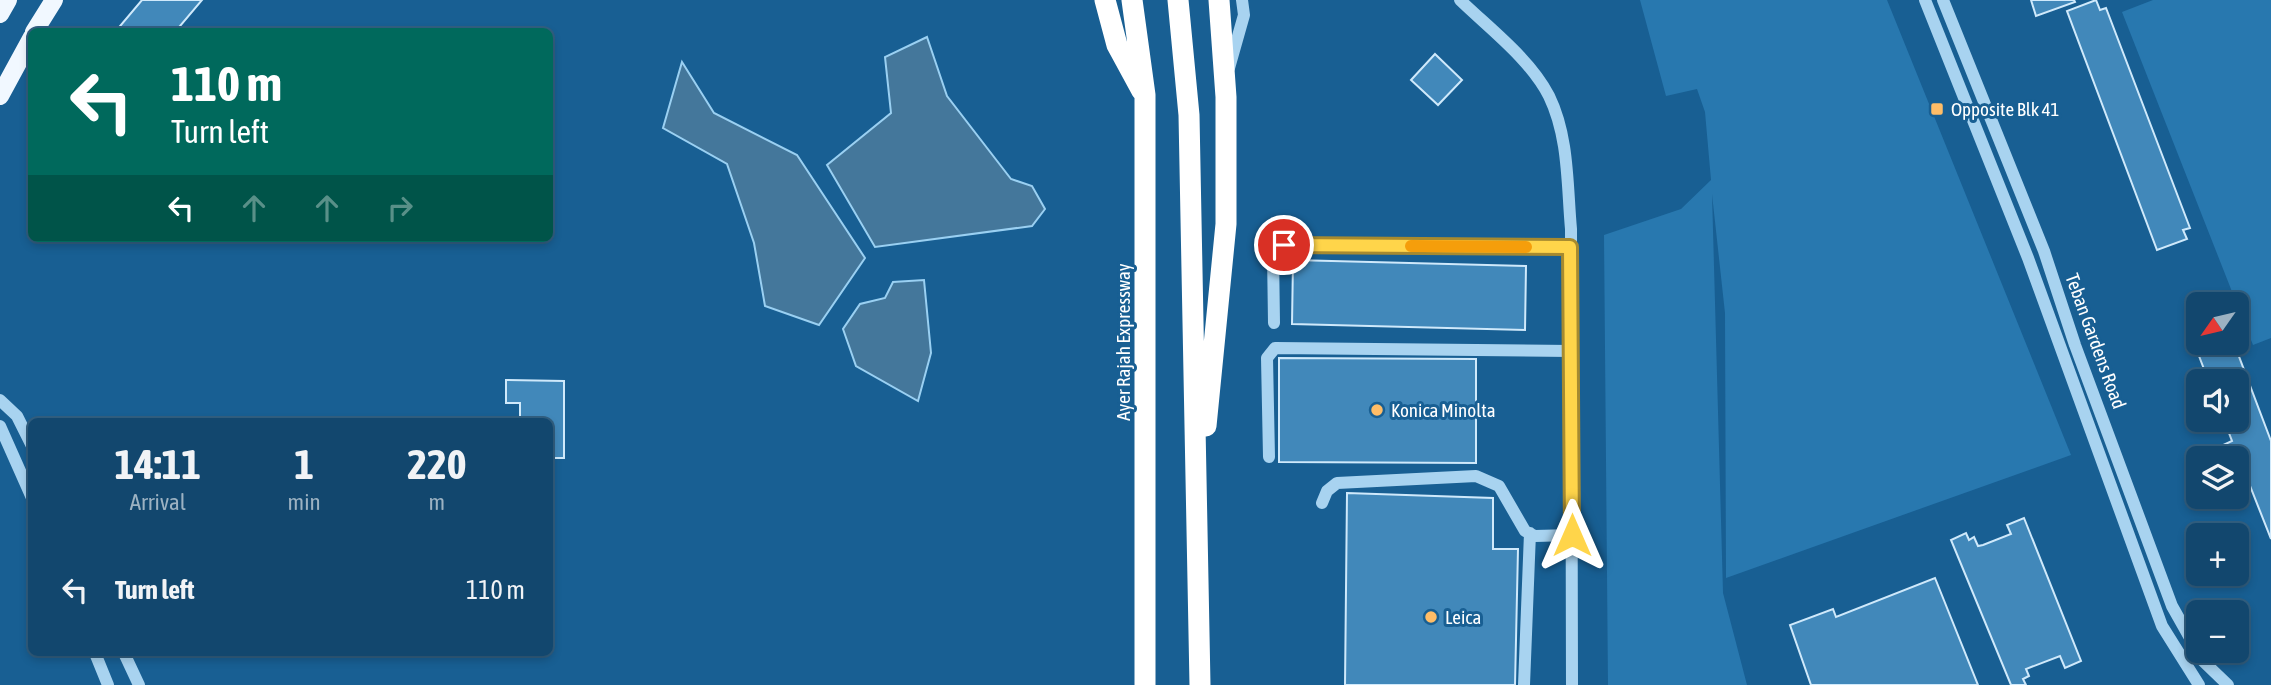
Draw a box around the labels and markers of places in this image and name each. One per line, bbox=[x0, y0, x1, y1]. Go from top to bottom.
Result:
place label: Opposite Blk 41 bbox=[1951, 98, 2060, 120]
marker: Opposite Blk 41 bbox=[1929, 101, 1945, 117]
pin bbox=[1254, 215, 1314, 275]
place label: Konica Minolta bbox=[1391, 399, 1496, 421]
marker: Konica Minolta bbox=[1369, 402, 1385, 418]
place label: Leica bbox=[1445, 606, 1481, 628]
marker: Leica bbox=[1423, 609, 1439, 625]

